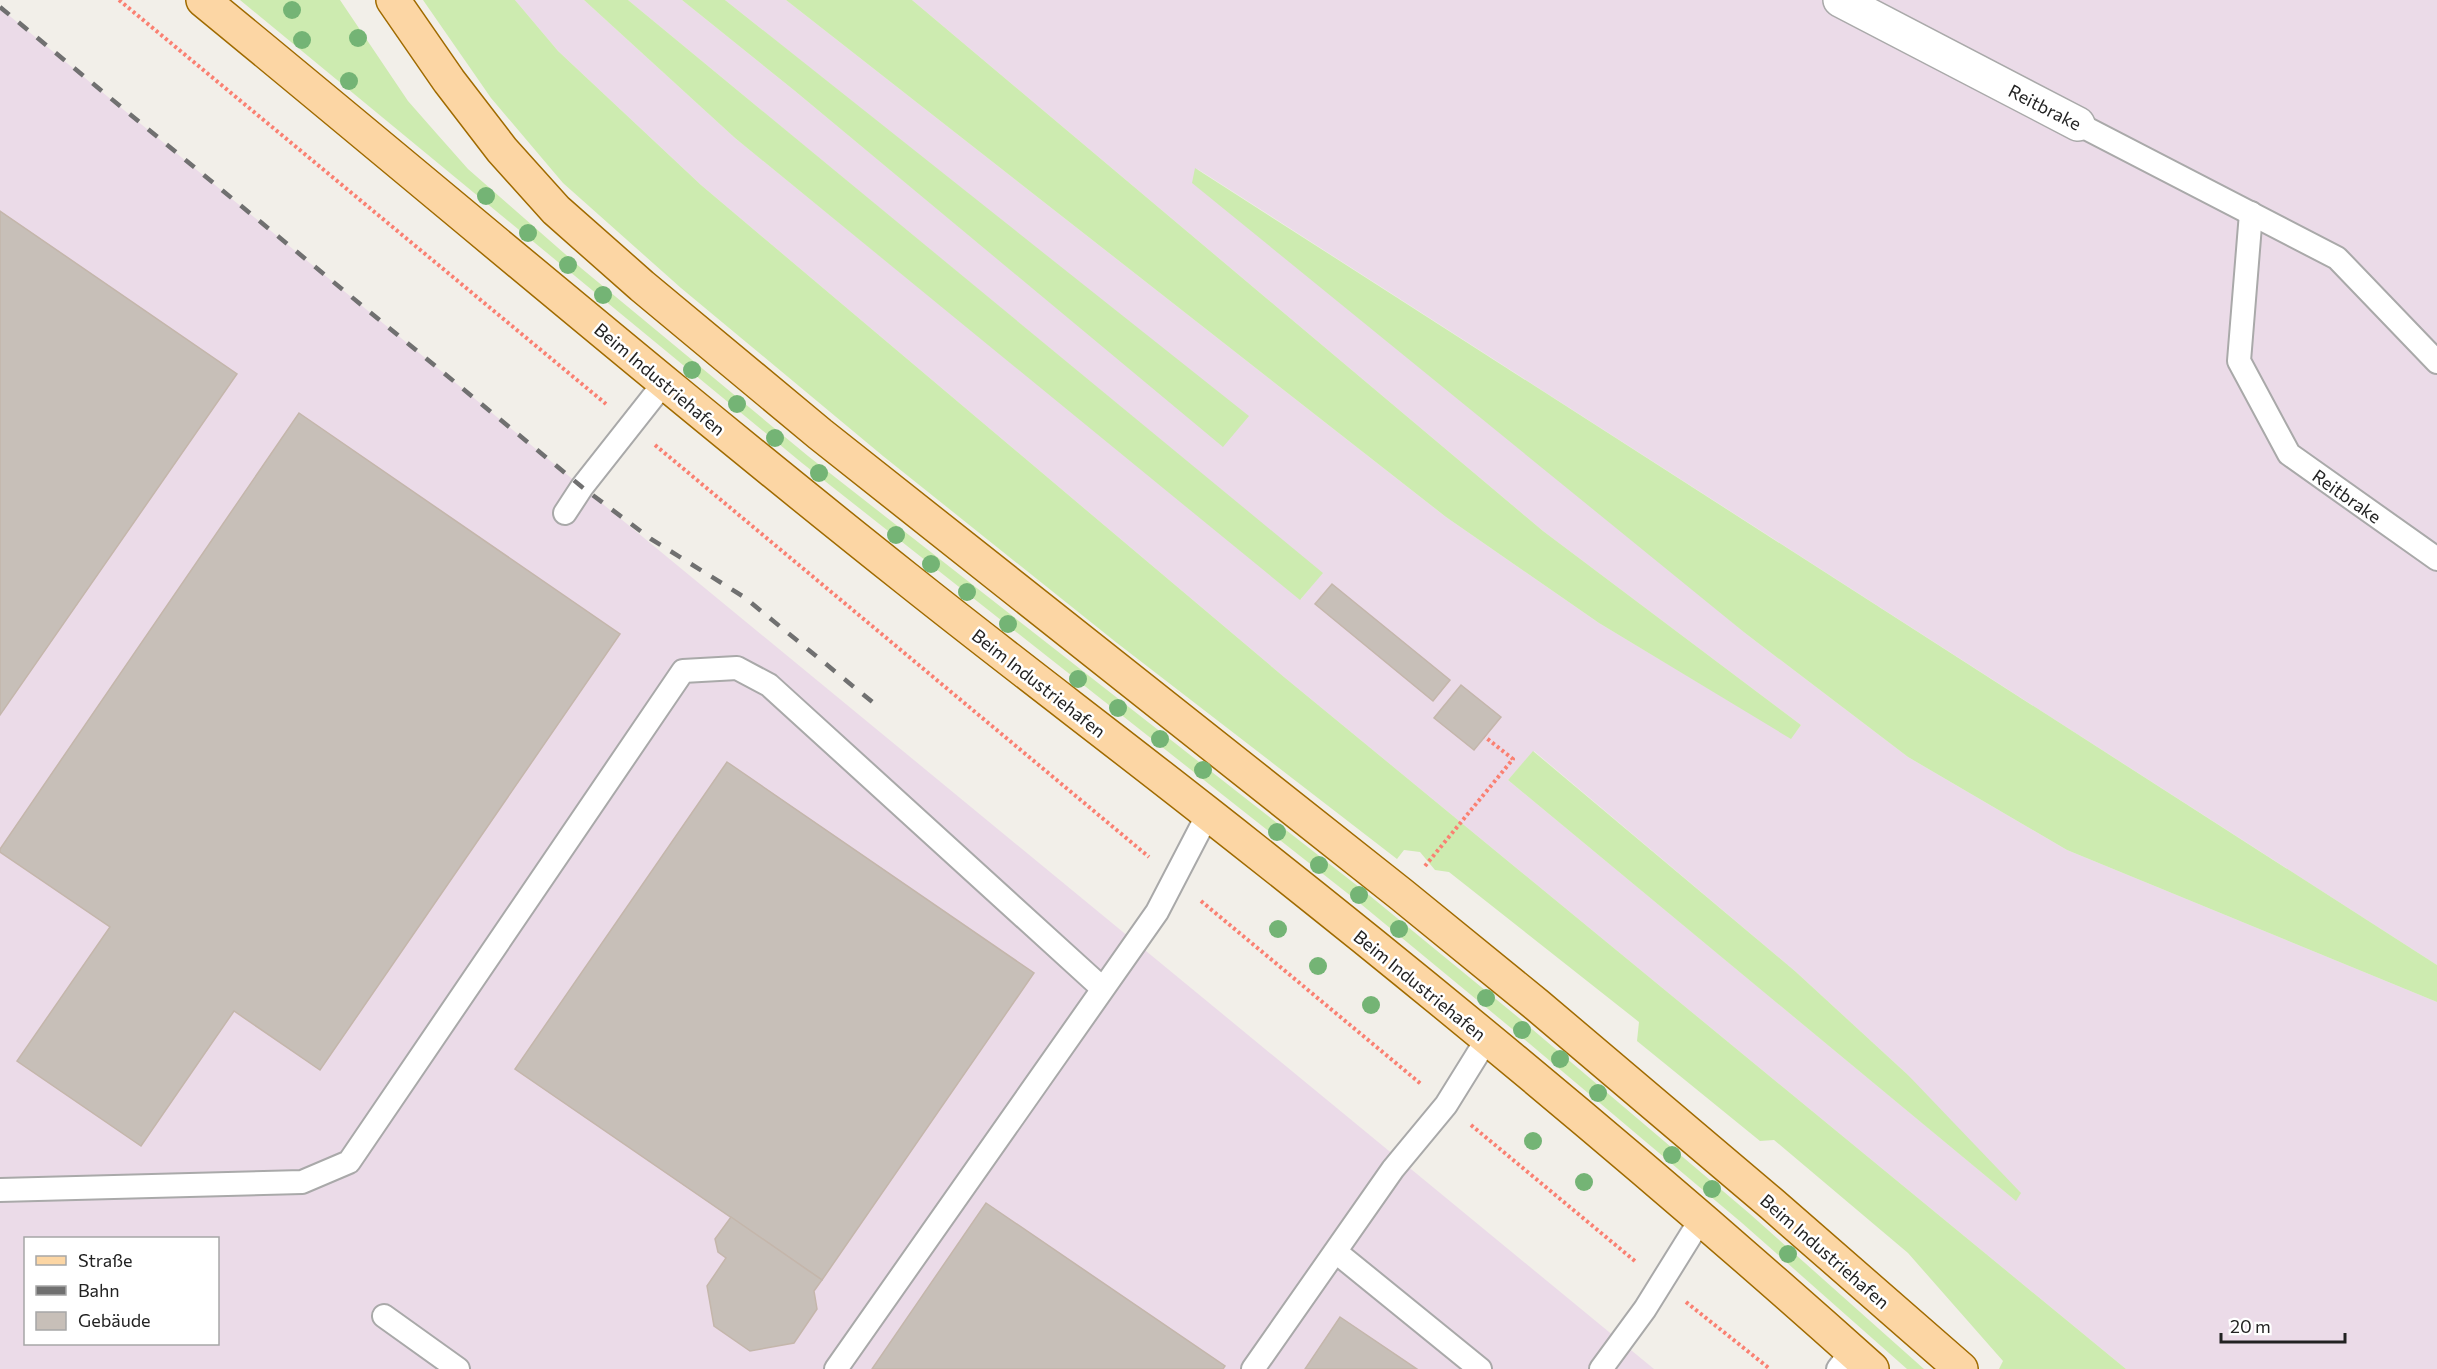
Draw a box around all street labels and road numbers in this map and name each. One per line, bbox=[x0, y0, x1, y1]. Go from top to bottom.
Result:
street label: Reitbrake bbox=[2005, 79, 2085, 135]
street label: Beim Industriehafen bbox=[590, 318, 730, 440]
street label: Reitbrake bbox=[2308, 464, 2386, 528]
street label: Beim Industriehafen bbox=[968, 624, 1110, 742]
street label: Beim Industriehafen bbox=[1349, 925, 1491, 1045]
street label: Beim Industriehafen bbox=[1756, 1189, 1894, 1313]

